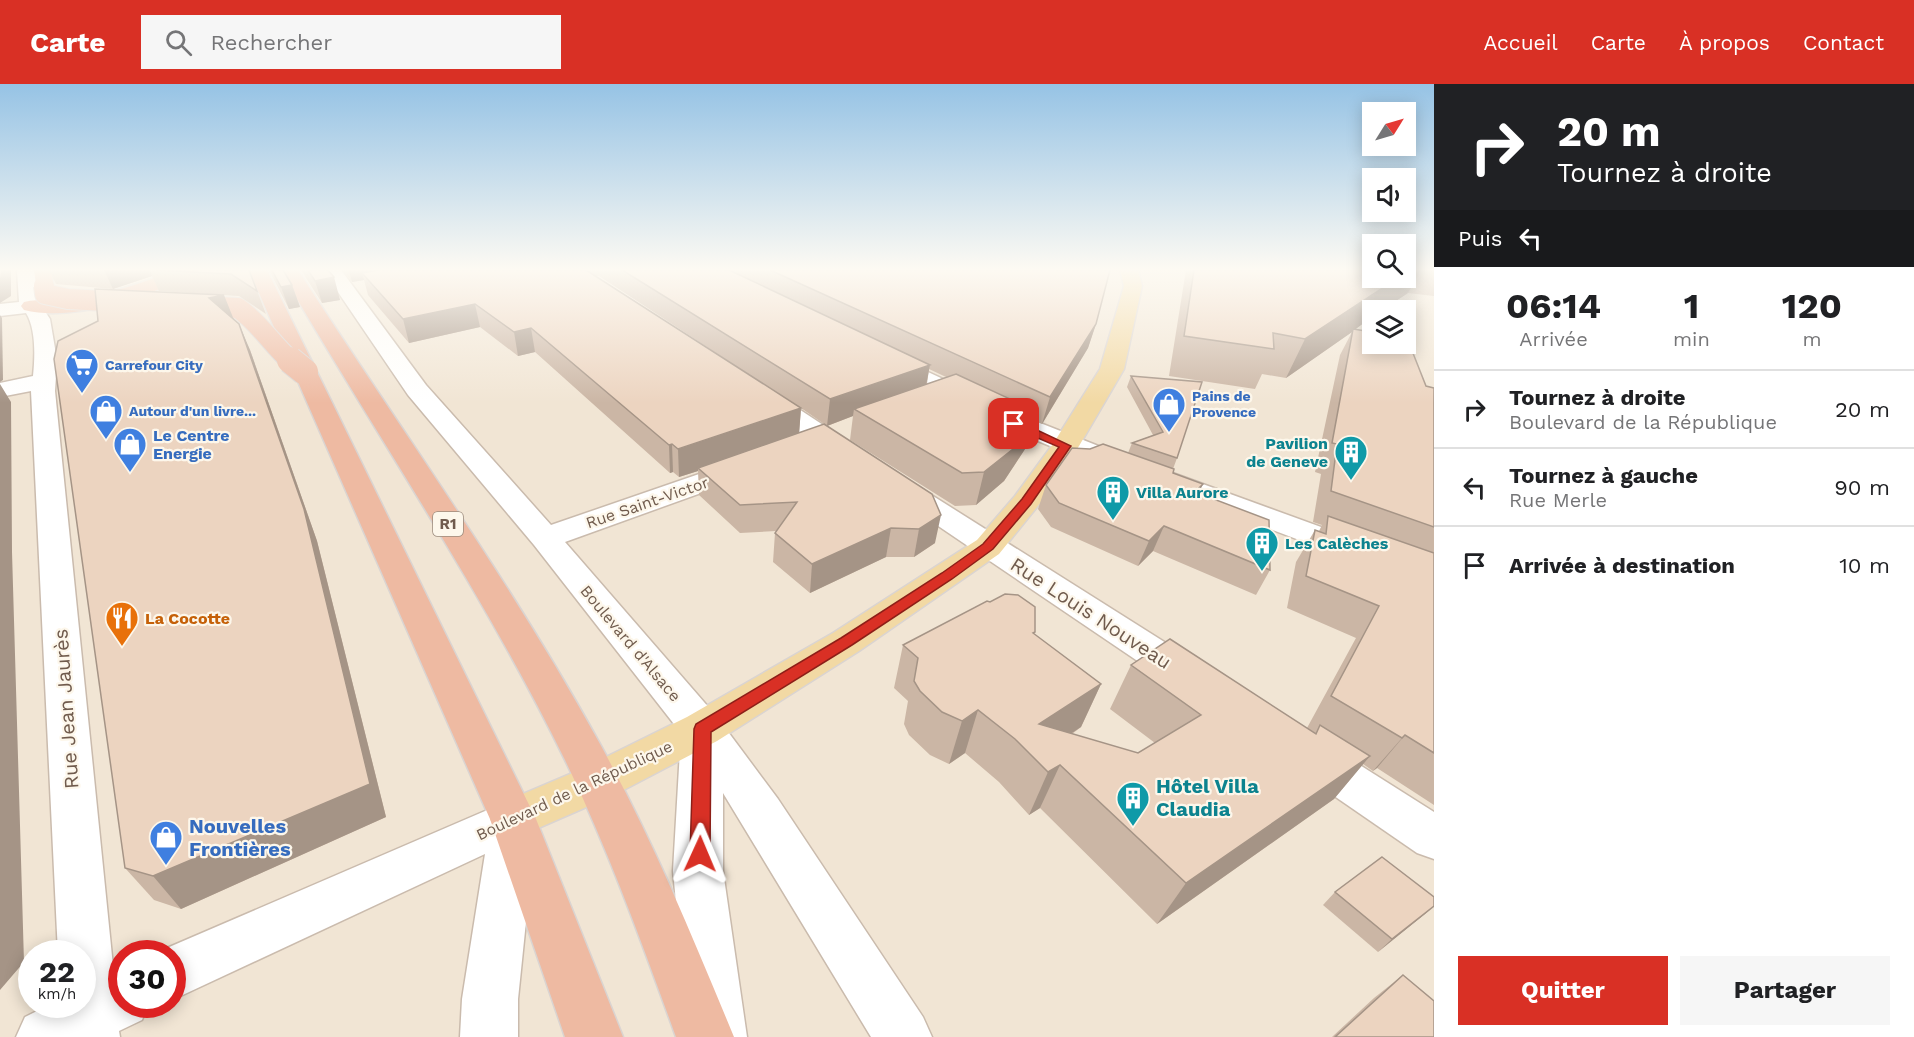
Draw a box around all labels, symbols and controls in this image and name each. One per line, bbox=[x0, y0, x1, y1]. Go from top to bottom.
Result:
search box bbox=[141, 15, 561, 69]
text: Carte bbox=[30, 26, 105, 59]
icon: search bbox=[162, 26, 195, 59]
text: Rechercher bbox=[210, 30, 332, 55]
text: Accueil bbox=[1483, 30, 1558, 55]
text: Carte bbox=[1591, 30, 1646, 55]
text: À propos bbox=[1679, 30, 1770, 55]
text: Contact bbox=[1803, 30, 1884, 55]
north arrow bbox=[1362, 102, 1416, 156]
map controls bbox=[1362, 102, 1416, 354]
text: 20 m bbox=[1557, 107, 1661, 156]
icon: right bbox=[1458, 108, 1536, 186]
text: Tournez à droite bbox=[1557, 157, 1772, 189]
button: sound bbox=[1362, 168, 1416, 222]
icon: left bbox=[1514, 222, 1547, 255]
text: Puis bbox=[1458, 226, 1502, 251]
button: search bbox=[1362, 234, 1416, 288]
text: 06:14 bbox=[1506, 285, 1601, 327]
text: 1 bbox=[1684, 285, 1699, 327]
text: 120 bbox=[1782, 285, 1842, 327]
button: layers bbox=[1362, 300, 1416, 354]
text: Arrivée bbox=[1519, 327, 1588, 351]
text: min bbox=[1673, 327, 1710, 351]
text: m bbox=[1802, 327, 1821, 351]
supermarket icon: Carrefour City bbox=[64, 347, 100, 394]
place label: Carrefour City bbox=[105, 357, 203, 373]
text: Tournez à droite bbox=[1509, 385, 1686, 410]
shop icon: Pains de Provence bbox=[1151, 386, 1187, 433]
place label: Pains de Provence bbox=[1192, 388, 1256, 420]
shop icon: Autour d'un livre... bbox=[88, 393, 124, 440]
icon: right bbox=[1458, 393, 1491, 426]
text: 20 m bbox=[1835, 397, 1890, 422]
pin bbox=[988, 398, 1039, 449]
place label: Autour d'un livre... bbox=[129, 403, 256, 419]
icon: arrive bbox=[997, 407, 1030, 440]
text: Boulevard de la République bbox=[1509, 410, 1777, 434]
shop icon: Le Centre Energie bbox=[112, 426, 148, 473]
place label: Le Centre Energie bbox=[153, 426, 229, 463]
place label: Pavilion de Geneve bbox=[1246, 434, 1328, 471]
building icon: Pavilion de Geneve bbox=[1333, 434, 1369, 481]
text: Tournez à gauche bbox=[1509, 463, 1698, 488]
icon: left bbox=[1458, 471, 1491, 504]
street label: Rue Saint-Victor bbox=[583, 472, 711, 532]
building icon: Villa Aurore bbox=[1095, 474, 1131, 521]
text: 90 m bbox=[1834, 475, 1890, 500]
place label: Villa Aurore bbox=[1136, 483, 1229, 502]
text: Rue Merle bbox=[1509, 488, 1607, 512]
road number: R1 bbox=[433, 512, 463, 536]
building icon: Les Calèches bbox=[1244, 525, 1280, 572]
place label: Les Calèches bbox=[1285, 534, 1389, 553]
icon: arrive bbox=[1458, 549, 1491, 582]
street label: Rue Louis Nouveau bbox=[1006, 552, 1176, 674]
text: Arrivée à destination bbox=[1509, 553, 1735, 578]
text: 10 m bbox=[1839, 553, 1890, 578]
street label: Boulevard d'Alsace bbox=[576, 581, 685, 705]
restaurant icon: La Cocotte bbox=[104, 600, 140, 647]
place label: La Cocotte bbox=[145, 609, 230, 628]
street label: Rue Jean Jaurès bbox=[48, 628, 84, 790]
street label: Boulevard de la République bbox=[473, 737, 675, 844]
place label: Hôtel Villa Claudia bbox=[1156, 774, 1259, 821]
building icon: Hôtel Villa Claudia bbox=[1115, 780, 1151, 827]
place label: Nouvelles Frontières bbox=[189, 814, 291, 861]
shop icon: Nouvelles Frontières bbox=[148, 819, 184, 866]
position arrow bbox=[668, 822, 732, 886]
speed limit sign: 30 bbox=[108, 940, 186, 1018]
text: 22 bbox=[39, 954, 75, 989]
button: Quitter bbox=[1458, 956, 1668, 1025]
button: Partager bbox=[1680, 956, 1890, 1025]
text: km/h bbox=[38, 985, 76, 1003]

